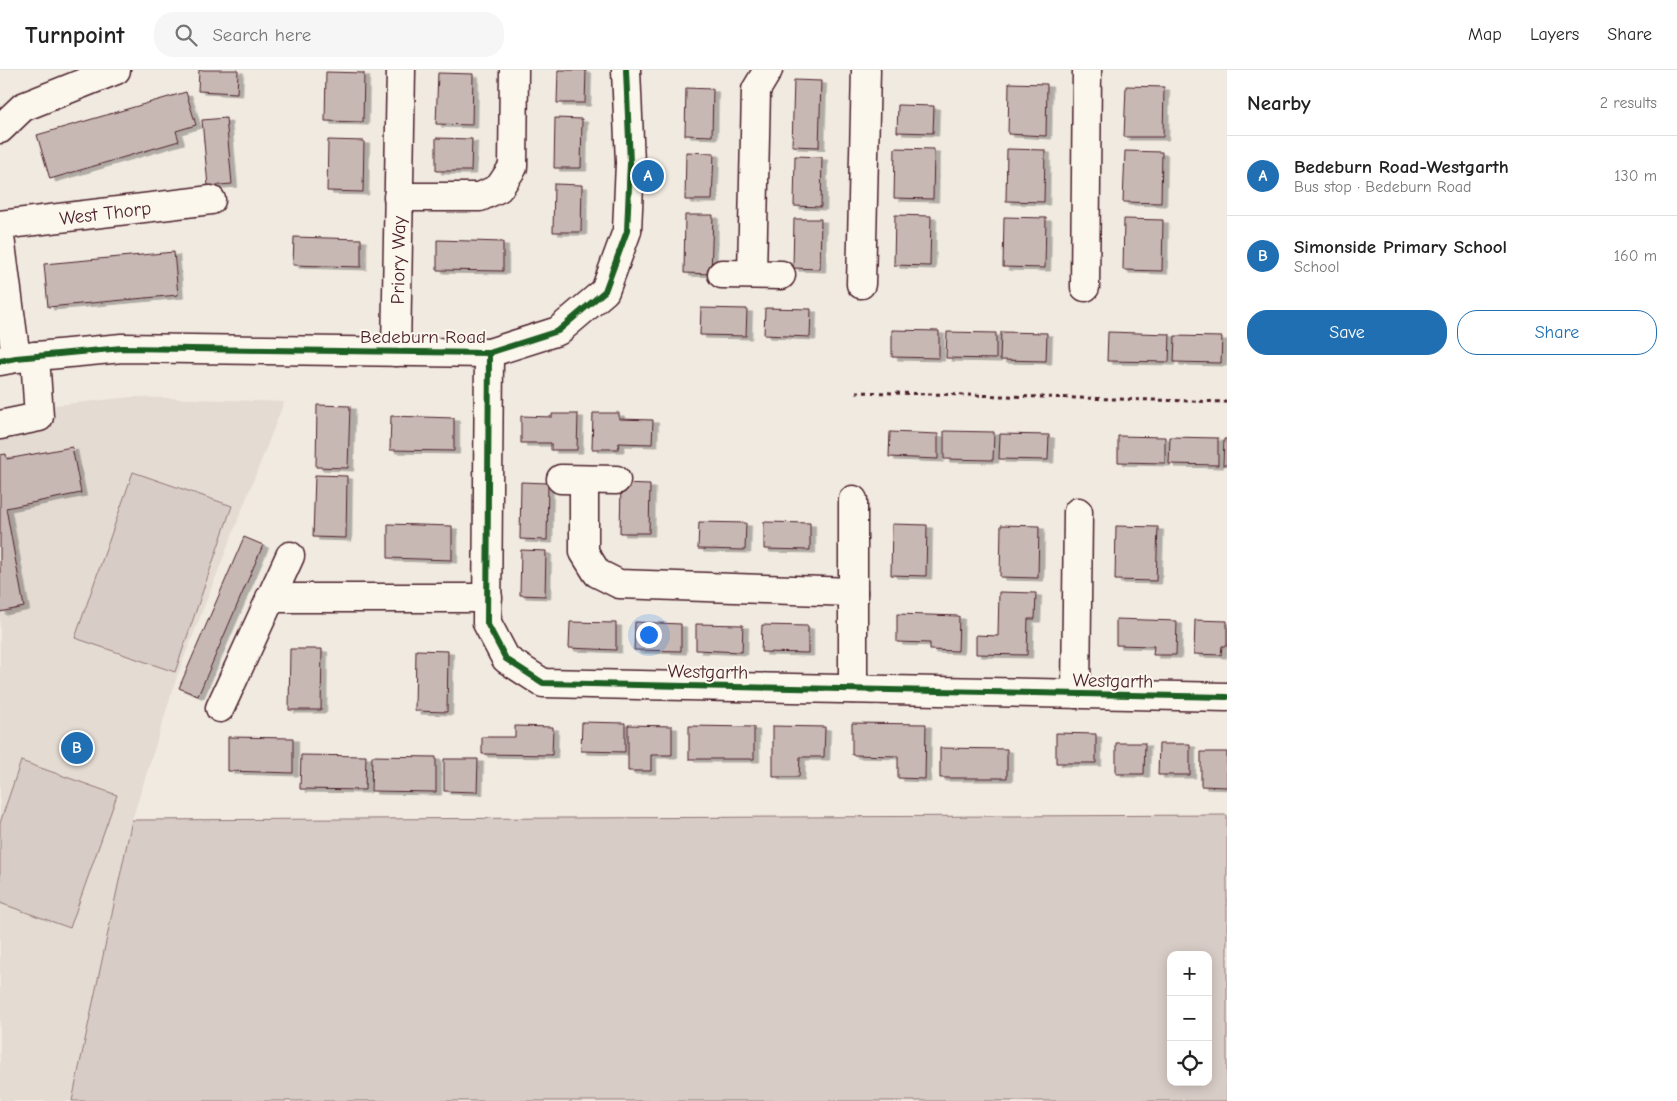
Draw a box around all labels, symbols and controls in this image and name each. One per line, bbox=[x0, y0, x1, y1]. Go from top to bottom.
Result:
search box bbox=[154, 12, 504, 57]
text: Turnpoint bbox=[25, 21, 124, 49]
icon: search bbox=[172, 21, 200, 49]
text: Search here bbox=[212, 24, 311, 46]
text: Map bbox=[1468, 24, 1502, 45]
text: Layers bbox=[1530, 24, 1579, 45]
text: Share bbox=[1607, 24, 1652, 45]
text: Nearby bbox=[1247, 91, 1311, 115]
text: 2 results bbox=[1600, 94, 1657, 112]
text: Bedeburn Road-Westgarth bbox=[1294, 156, 1509, 178]
pin: A bbox=[632, 157, 664, 195]
text: A bbox=[1259, 167, 1267, 185]
text: 130 m bbox=[1614, 167, 1657, 185]
text: Bus stop · Bedeburn Road bbox=[1294, 178, 1472, 196]
street label: West Thorp bbox=[58, 197, 152, 230]
street label: Priory Way bbox=[387, 215, 410, 304]
text: Simonside Primary School bbox=[1294, 236, 1507, 258]
text: B bbox=[1258, 247, 1268, 265]
text: 160 m bbox=[1614, 247, 1657, 265]
text: School bbox=[1294, 258, 1340, 276]
button: Save bbox=[1247, 310, 1447, 355]
button: Share bbox=[1457, 310, 1657, 355]
street label: Bedeburn Road bbox=[360, 326, 486, 348]
your location bbox=[636, 622, 662, 648]
street label: Westgarth bbox=[668, 660, 748, 684]
street label: Westgarth bbox=[1073, 669, 1153, 693]
pin: B bbox=[61, 729, 93, 767]
map controls bbox=[1167, 951, 1212, 1086]
button: + bbox=[1167, 951, 1212, 996]
button: − bbox=[1167, 996, 1212, 1041]
button: locate bbox=[1167, 1041, 1212, 1086]

